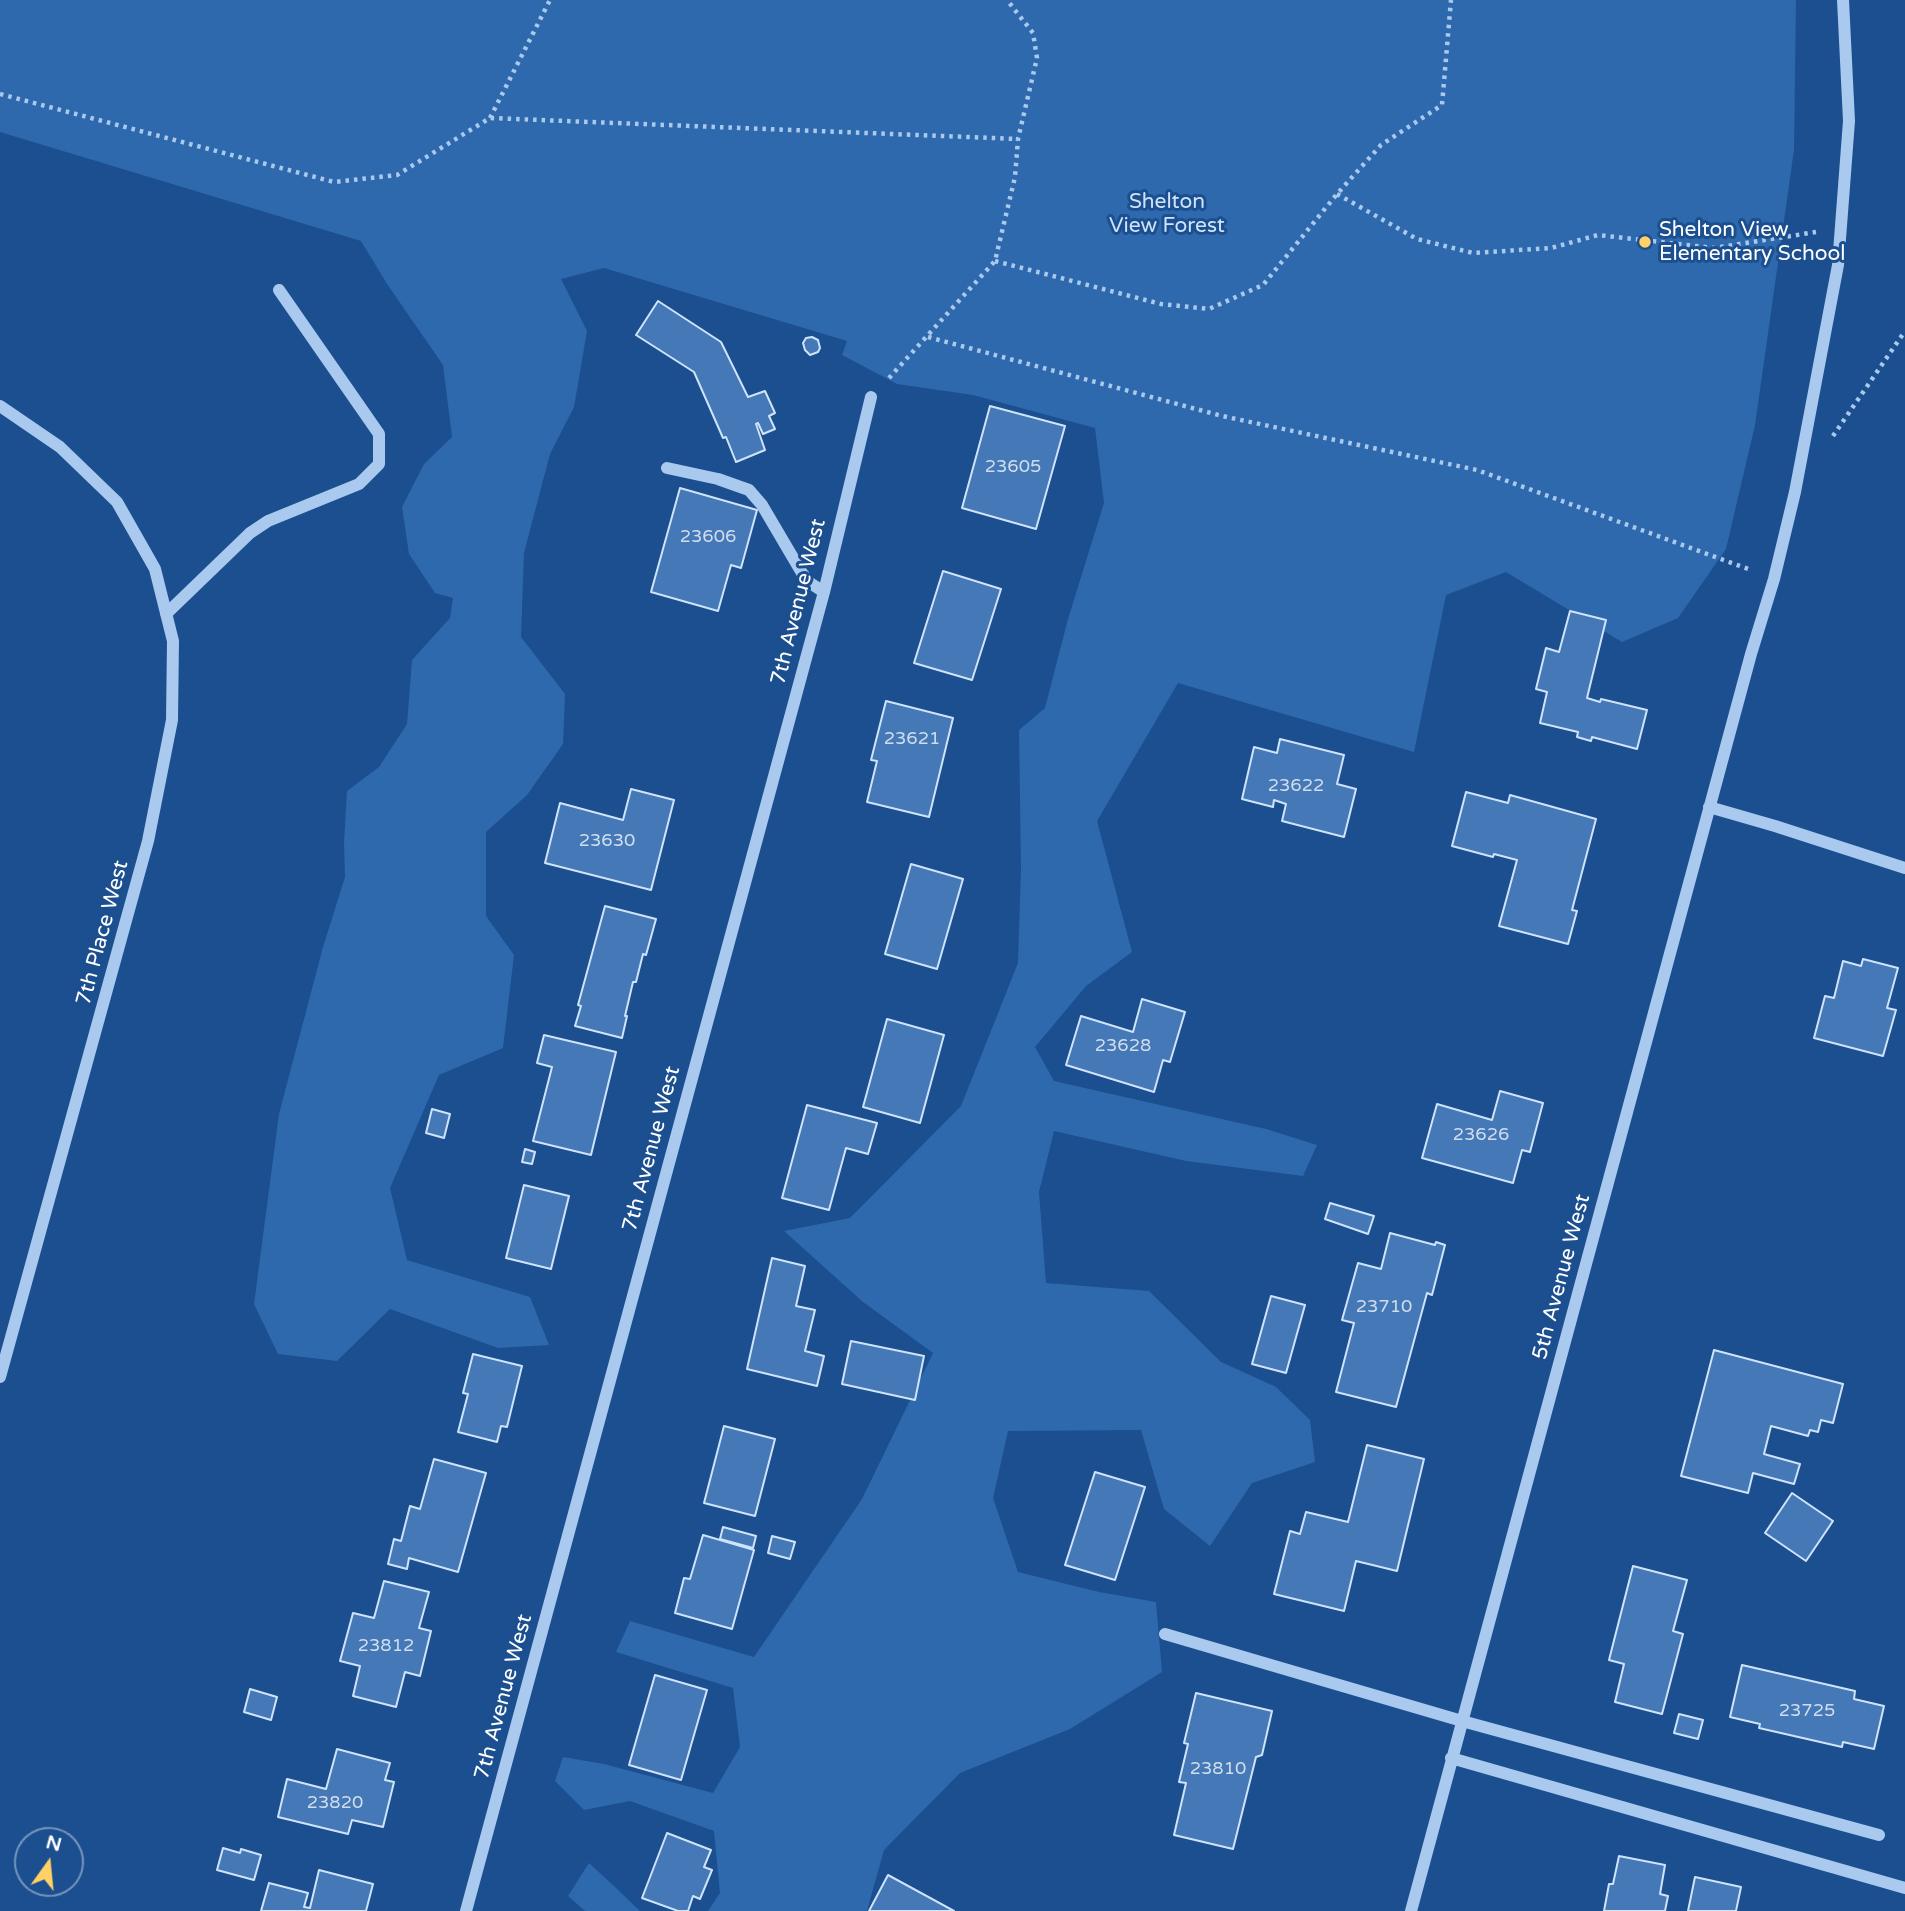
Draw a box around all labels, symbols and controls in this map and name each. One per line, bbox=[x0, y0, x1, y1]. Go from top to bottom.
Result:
park label: Shelton View Forest bbox=[1109, 189, 1225, 239]
place label: Shelton View Elementary School bbox=[1659, 217, 1846, 267]
marker: Shelton View Elementary School bbox=[1637, 234, 1653, 250]
house number: 23605 bbox=[985, 456, 1041, 478]
street label: 7th Avenue West bbox=[766, 516, 832, 688]
house number: 23606 bbox=[680, 526, 736, 548]
house number: 23621 bbox=[884, 728, 940, 750]
house number: 23622 bbox=[1268, 775, 1324, 797]
house number: 23630 bbox=[579, 830, 635, 852]
street label: 7th Place West bbox=[72, 858, 134, 1008]
house number: 23628 bbox=[1095, 1035, 1151, 1057]
street label: 7th Avenue West bbox=[618, 1064, 686, 1234]
house number: 23626 bbox=[1453, 1124, 1509, 1146]
street label: 5th Avenue West bbox=[1528, 1192, 1596, 1362]
house number: 23710 bbox=[1356, 1296, 1412, 1318]
street label: 7th Avenue West bbox=[470, 1612, 538, 1782]
house number: 23812 bbox=[358, 1635, 414, 1657]
house number: 23725 bbox=[1779, 1700, 1835, 1722]
house number: 23810 bbox=[1190, 1758, 1246, 1780]
house number: 23820 bbox=[307, 1792, 363, 1814]
north arrow bbox=[14, 1827, 84, 1897]
text: N bbox=[44, 1831, 64, 1856]

